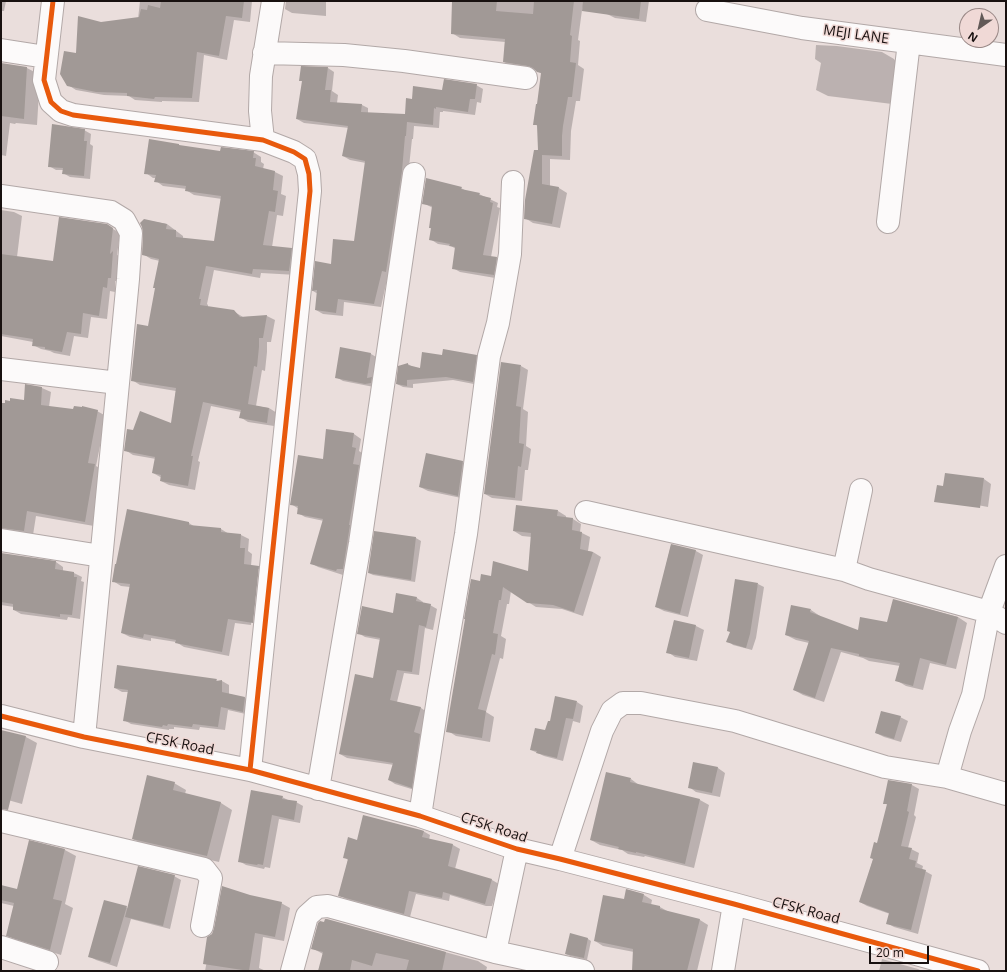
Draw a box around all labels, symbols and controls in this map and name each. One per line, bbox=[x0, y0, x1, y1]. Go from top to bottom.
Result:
north arrow bbox=[959, 8, 999, 48]
street label: MEJI LANE bbox=[822, 22, 890, 48]
text: N bbox=[965, 29, 980, 46]
street label: CFSK Road bbox=[144, 729, 216, 759]
street label: CFSK Road bbox=[458, 809, 530, 847]
street label: CFSK Road bbox=[770, 894, 842, 928]
scale bar bbox=[871, 938, 931, 964]
text: 20 m bbox=[876, 944, 904, 961]

